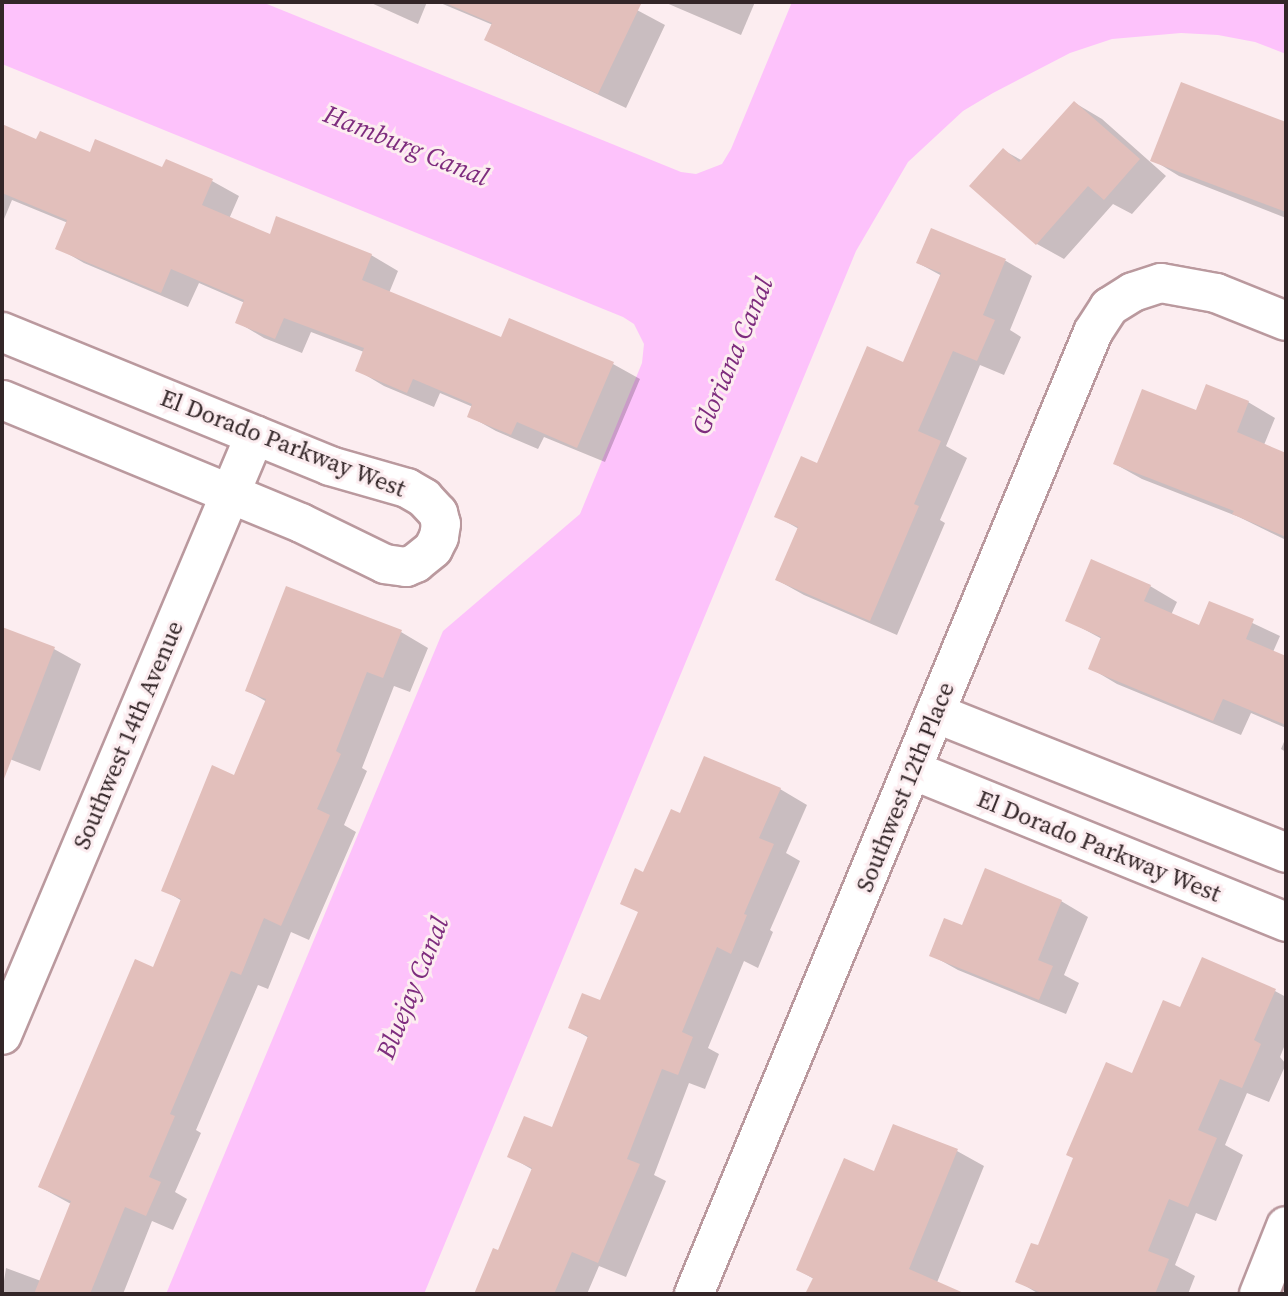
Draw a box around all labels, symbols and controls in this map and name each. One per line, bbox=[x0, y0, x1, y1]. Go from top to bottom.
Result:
water label: Hamburg Canal bbox=[319, 99, 493, 193]
water label: Gloriana Canal bbox=[686, 273, 780, 439]
street label: El Dorado Parkway West bbox=[156, 383, 410, 503]
street label: Southwest 14th Avenue bbox=[67, 617, 189, 853]
street label: Southwest 12th Place bbox=[850, 678, 960, 896]
street label: El Dorado Parkway West bbox=[973, 784, 1225, 908]
water label: Bluejay Canal bbox=[370, 912, 456, 1064]

